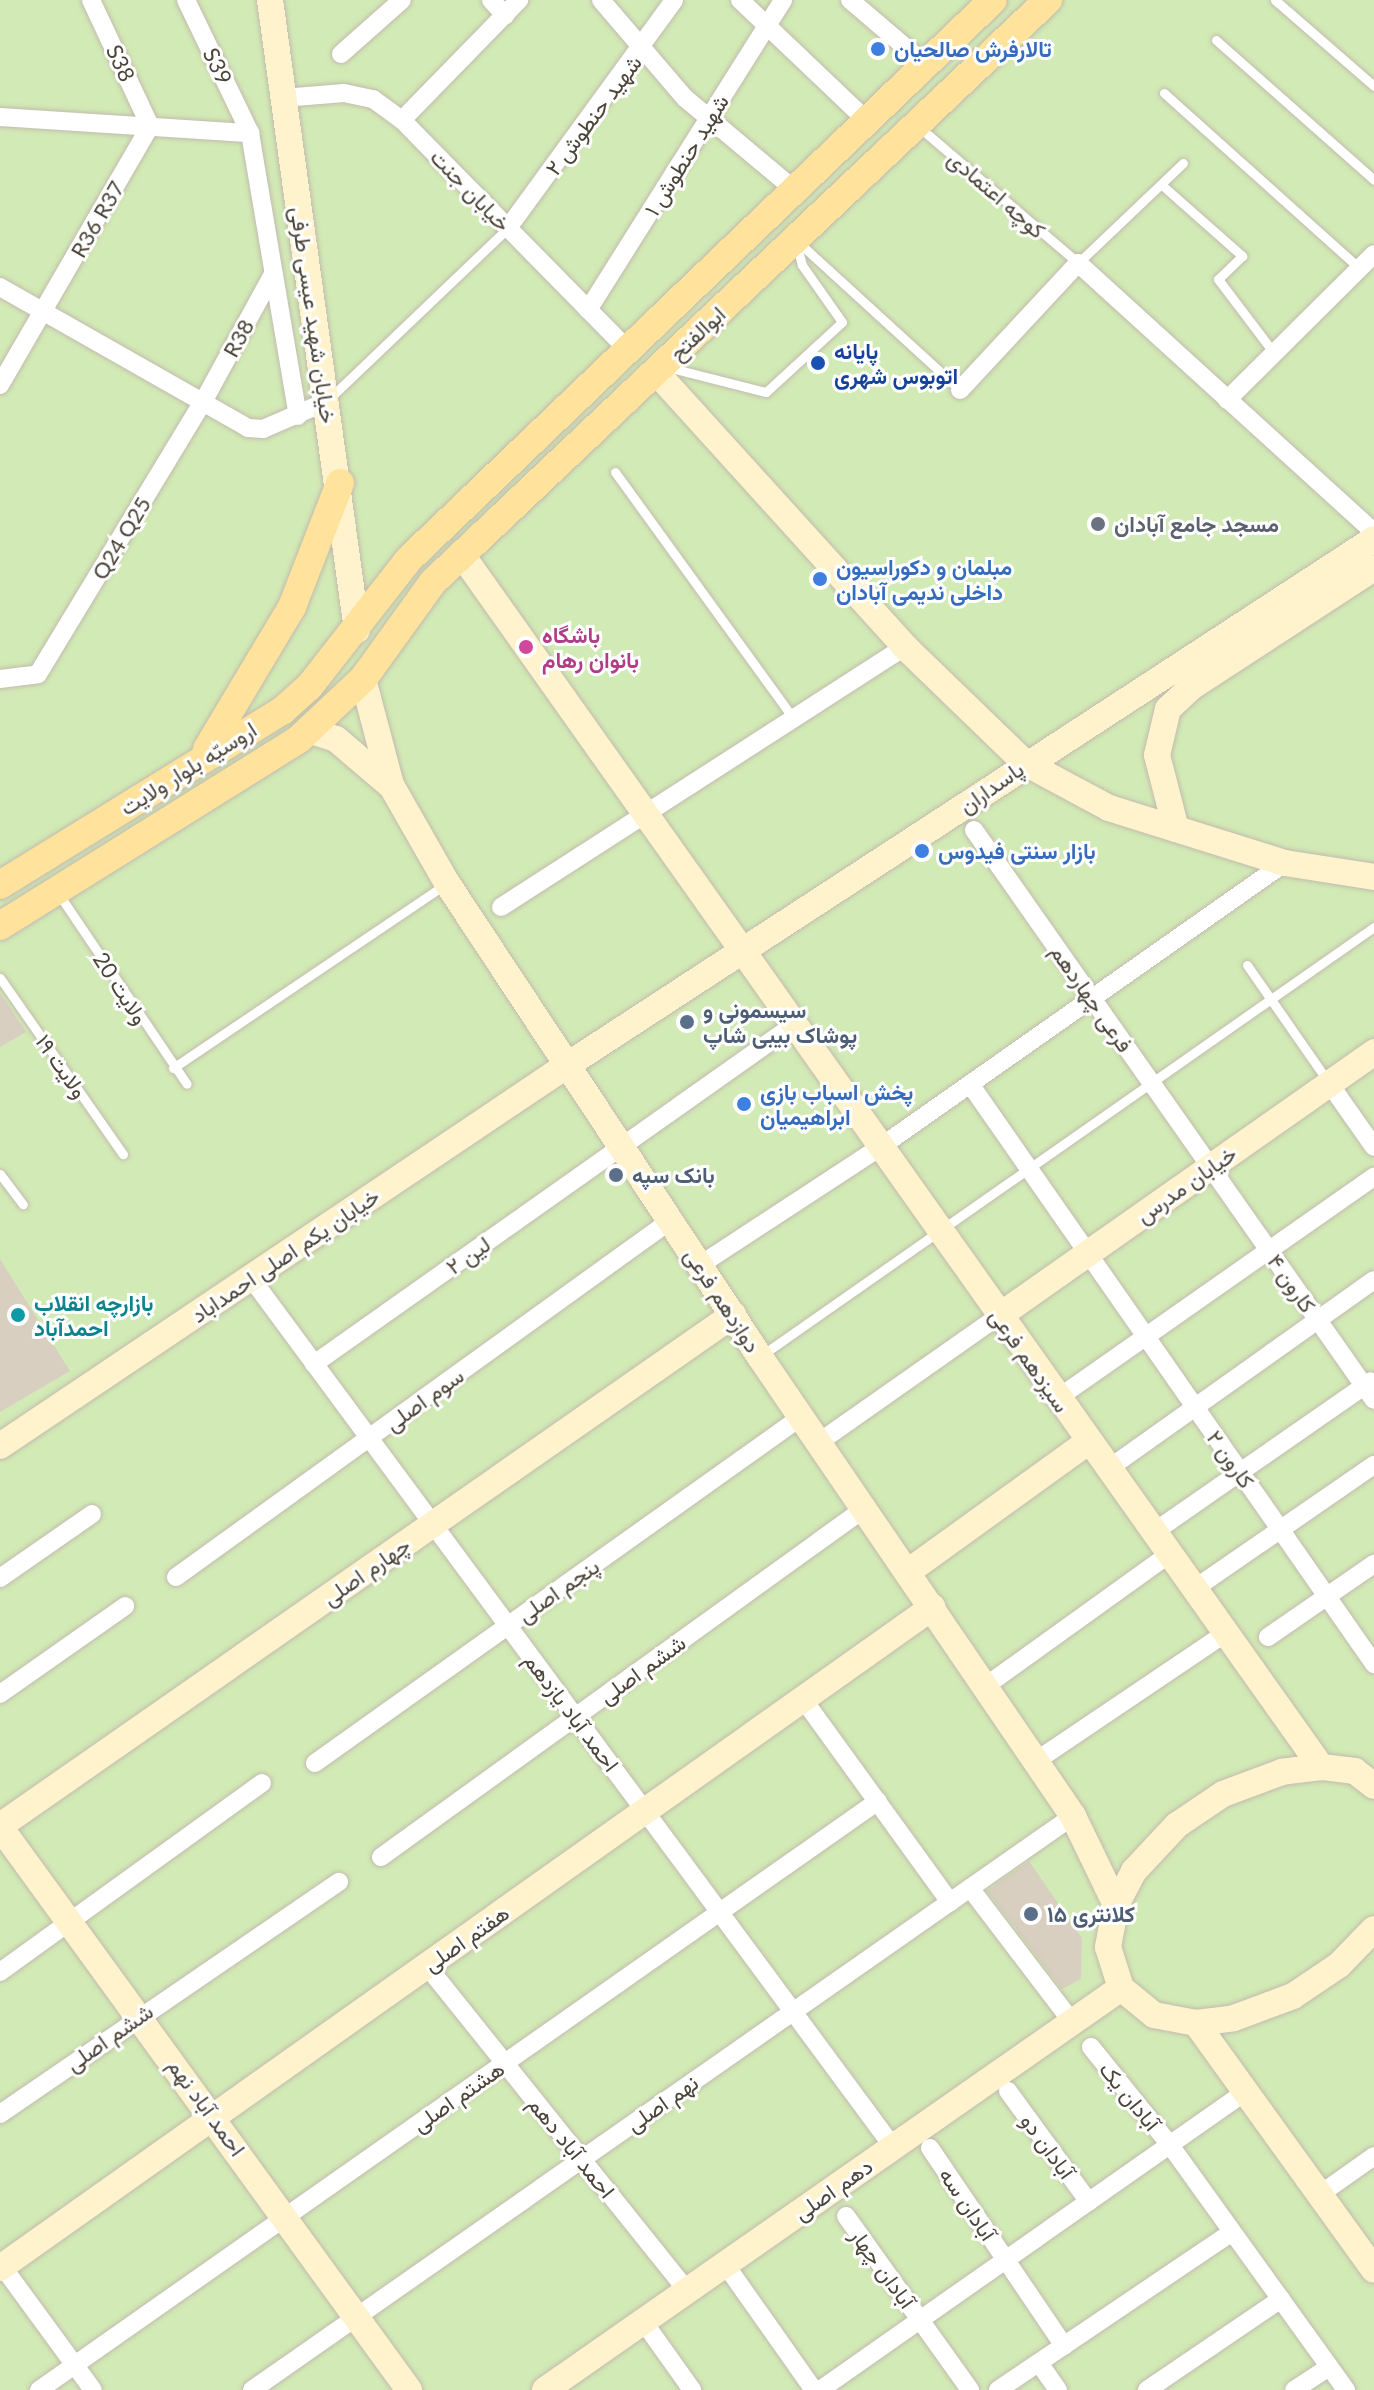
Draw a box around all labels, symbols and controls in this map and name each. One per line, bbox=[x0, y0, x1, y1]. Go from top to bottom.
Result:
place label: تالارفرش صالحيان bbox=[894, 36, 1052, 62]
street label: S38 bbox=[101, 40, 141, 86]
marker: تالارفرش صالحيان bbox=[869, 40, 887, 58]
street label: S39 bbox=[198, 43, 238, 89]
street label: شهید حنطوش ۲ bbox=[539, 50, 647, 180]
street label: شهید حنطوش ۱ bbox=[638, 89, 734, 221]
street label: خیابان جنت bbox=[425, 143, 517, 237]
street label: کوچه اعتمادی bbox=[943, 145, 1051, 243]
street label: R36 R37 bbox=[65, 176, 129, 262]
street label: خیابان شهید عیسی طرفی bbox=[286, 205, 342, 425]
street label: ابوالفتح bbox=[664, 301, 730, 365]
street label: R38 bbox=[217, 314, 259, 362]
place label: پایانه اتوبوس شهری bbox=[834, 337, 958, 388]
marker: پایانه اتوبوس شهری bbox=[809, 354, 827, 372]
street label: Q24 Q25 bbox=[86, 492, 156, 584]
place label: مسجد جامع آبادان bbox=[1114, 511, 1279, 537]
marker: مسجد جامع آبادان bbox=[1089, 515, 1107, 533]
place label: مبلمان و دکوراسیون داخلی ندیمی آبادان bbox=[836, 553, 1012, 604]
marker: مبلمان و دکوراسیون داخلی ندیمی آبادان bbox=[811, 570, 829, 588]
place label: باشگاه بانوان رهام bbox=[542, 621, 639, 672]
marker: باشگاه بانوان رهام bbox=[517, 638, 535, 656]
street label: اروسیّه بلوار ولایت bbox=[115, 716, 261, 820]
street label: پاسداران bbox=[954, 755, 1028, 819]
place label: بازار سنتی فیدوس bbox=[938, 838, 1096, 864]
marker: بازار سنتی فیدوس bbox=[913, 842, 931, 860]
street label: فرعی چهاردهم bbox=[1045, 939, 1139, 1057]
street label: ولایت 20 bbox=[88, 947, 154, 1029]
place label: سیسمونی و پوشاک بیبی شاپ bbox=[703, 996, 857, 1048]
marker: سیسمونی و پوشاک بیبی شاپ bbox=[678, 1013, 696, 1031]
street label: ولایت ۱۹ bbox=[30, 1029, 94, 1103]
place label: پخش اسباب بازی ابراهیمیان bbox=[760, 1078, 913, 1130]
marker: پخش اسباب بازی ابراهیمیان bbox=[735, 1095, 753, 1113]
street label: خیابان مدرس bbox=[1131, 1140, 1241, 1228]
place label: بانک سپه bbox=[632, 1162, 715, 1188]
marker: بانک سپه bbox=[607, 1166, 625, 1184]
street label: خیابان یکم اصلی احمداباد bbox=[186, 1182, 384, 1328]
street label: لین ۲ bbox=[441, 1230, 495, 1280]
street label: دوازدهم فرعی bbox=[679, 1243, 767, 1357]
street label: کارون ۴ bbox=[1262, 1249, 1322, 1317]
place label: بازارچه انقلاب احمدآباد bbox=[34, 1289, 153, 1340]
street label: سیزدهم فرعی bbox=[985, 1303, 1075, 1417]
marker: بازارچه انقلاب احمدآباد bbox=[9, 1306, 27, 1324]
street label: سوم اصلی bbox=[380, 1362, 468, 1436]
street label: کارون ۲ bbox=[1202, 1425, 1260, 1493]
street label: چهارم اصلی bbox=[317, 1531, 415, 1611]
street label: پنجم اصلی bbox=[512, 1552, 604, 1628]
street label: ششم اصلی bbox=[594, 1629, 690, 1709]
street label: احمد آباد یازدهم bbox=[519, 1648, 625, 1776]
street label: هفتم اصلی bbox=[418, 1899, 514, 1977]
place label: کلانتری ۱۵ bbox=[1047, 1901, 1135, 1927]
marker: کلانتری ۱۵ bbox=[1022, 1905, 1040, 1923]
street label: ششم اصلی bbox=[60, 1997, 158, 2077]
street label: احمد آباد نهم bbox=[163, 2053, 251, 2161]
street label: هشتم اصلی bbox=[407, 2055, 509, 2137]
street label: آبادان یک bbox=[1094, 2056, 1166, 2136]
street label: نهم اصلی bbox=[621, 2069, 703, 2137]
street label: احمد آباد دهم bbox=[523, 2091, 621, 2203]
street label: آبادان دو bbox=[1016, 2108, 1080, 2184]
street label: دهم اصلی bbox=[789, 2152, 877, 2226]
street label: آبادان سه bbox=[934, 2163, 1002, 2245]
street label: آبادان چهار bbox=[845, 2223, 921, 2313]

